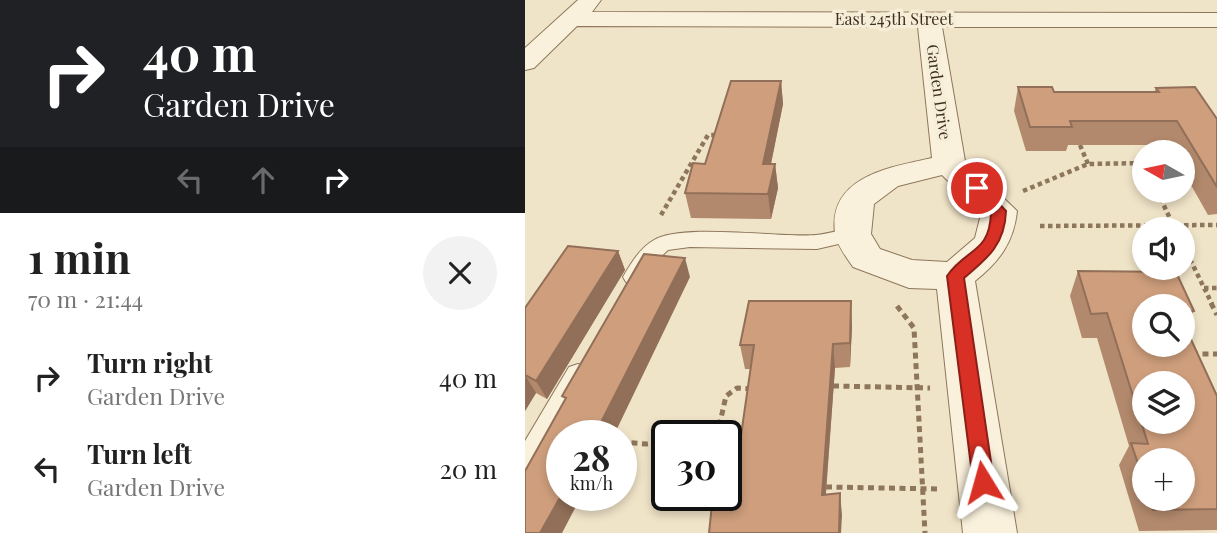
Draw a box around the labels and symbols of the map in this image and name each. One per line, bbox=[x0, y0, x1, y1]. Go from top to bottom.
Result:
street label: East 245th Street bbox=[835, 8, 954, 29]
street label: Garden Drive bbox=[922, 43, 957, 141]
north arrow bbox=[1132, 140, 1195, 203]
pin bbox=[947, 158, 1007, 218]
speed limit sign: 30 bbox=[651, 420, 742, 511]
position arrow bbox=[946, 445, 1020, 519]

